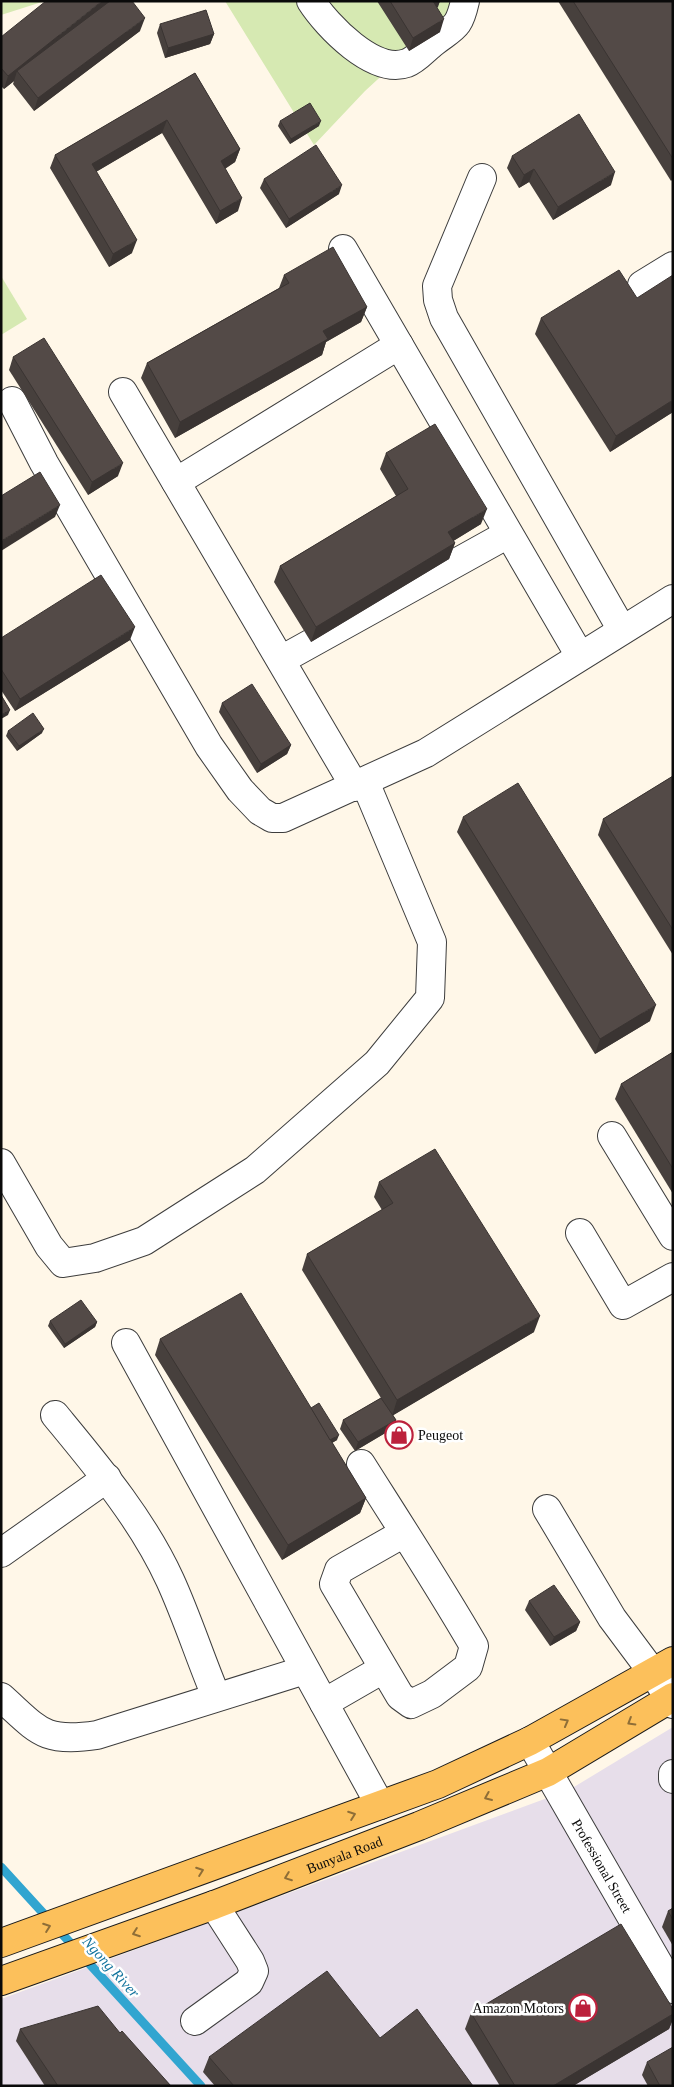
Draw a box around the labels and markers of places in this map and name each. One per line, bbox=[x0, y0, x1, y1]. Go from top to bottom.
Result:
shop icon: Peugeot bbox=[384, 1420, 414, 1450]
place label: Peugeot bbox=[418, 1428, 463, 1443]
shop icon: Amazon Motors bbox=[568, 1993, 598, 2023]
place label: Amazon Motors bbox=[473, 2001, 564, 2016]

